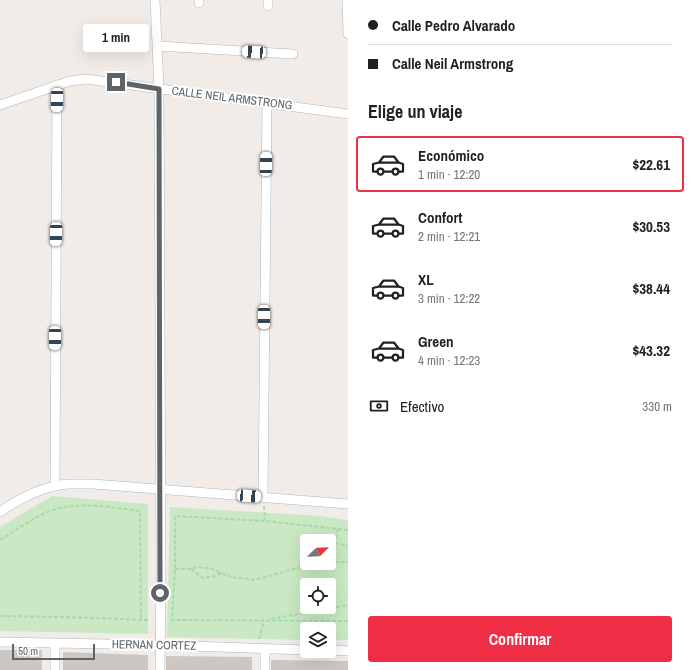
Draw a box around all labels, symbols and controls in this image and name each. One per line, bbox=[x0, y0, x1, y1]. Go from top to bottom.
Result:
text: Calle Pedro Alvarado bbox=[392, 15, 515, 36]
callout: 1 min bbox=[83, 24, 149, 52]
text: 1 min bbox=[102, 29, 130, 46]
car bbox=[242, 45, 266, 59]
text: Calle Neil Armstrong bbox=[392, 53, 513, 74]
route end bbox=[107, 73, 125, 91]
street label: CALLE NEIL ARMSTRONG bbox=[171, 83, 293, 113]
car bbox=[51, 88, 63, 112]
text: Elige un viaje bbox=[368, 99, 462, 124]
text: Económico bbox=[418, 145, 484, 166]
icon: car bbox=[370, 146, 406, 182]
car bbox=[260, 152, 272, 176]
text: $22.61 bbox=[632, 154, 670, 175]
text: 1 min · 12:20 bbox=[418, 166, 480, 183]
text: Confort bbox=[418, 207, 462, 228]
icon: car bbox=[370, 208, 406, 244]
text: $30.53 bbox=[632, 216, 670, 237]
car bbox=[50, 222, 62, 246]
text: 2 min · 12:21 bbox=[418, 228, 480, 245]
text: XL bbox=[418, 269, 434, 290]
icon: car bbox=[370, 270, 406, 306]
text: $38.44 bbox=[632, 278, 670, 299]
text: 3 min · 12:22 bbox=[418, 290, 480, 307]
car bbox=[258, 305, 270, 329]
car bbox=[49, 326, 61, 350]
text: Green bbox=[418, 331, 454, 352]
icon: car bbox=[370, 332, 406, 368]
text: $43.32 bbox=[632, 340, 670, 361]
text: 4 min · 12:23 bbox=[418, 352, 480, 369]
icon: cash bbox=[368, 395, 390, 417]
text: Efectivo bbox=[400, 396, 444, 417]
text: 330 m bbox=[642, 398, 672, 415]
car bbox=[237, 489, 261, 503]
north arrow bbox=[300, 534, 336, 570]
map controls bbox=[300, 534, 336, 658]
button: locate bbox=[300, 578, 336, 614]
route start bbox=[151, 584, 169, 602]
button: Confirmar bbox=[368, 616, 672, 662]
button: layers bbox=[300, 622, 336, 658]
street label: HERNAN CORTEZ bbox=[112, 636, 196, 654]
scale bar bbox=[12, 642, 95, 661]
text: 50 m bbox=[18, 644, 38, 658]

